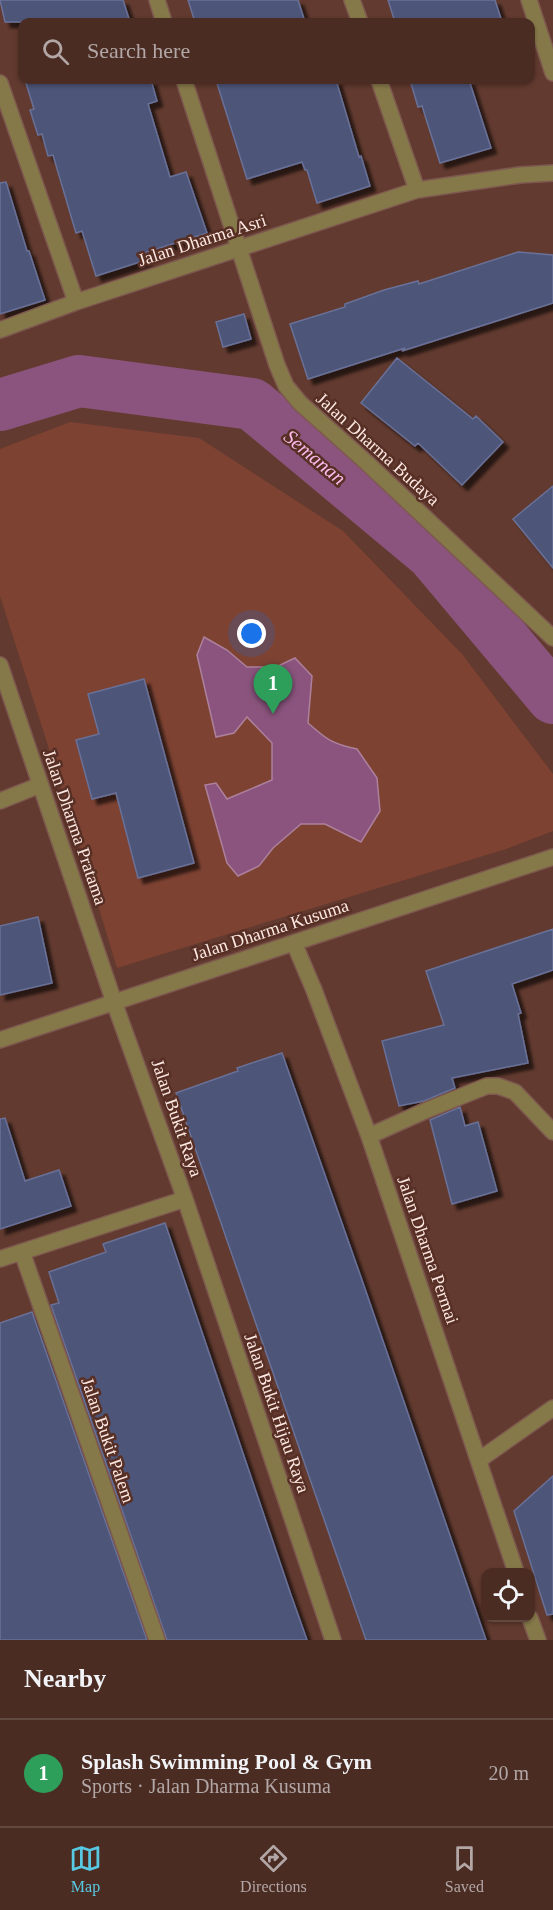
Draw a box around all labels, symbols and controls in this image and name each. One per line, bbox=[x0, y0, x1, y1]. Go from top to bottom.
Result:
search box bbox=[18, 18, 535, 84]
icon: search bbox=[39, 35, 72, 68]
text: Search here bbox=[87, 38, 190, 63]
street label: Jalan Dharma Asri bbox=[135, 210, 269, 270]
street label: Jalan Dharma Budaya bbox=[312, 388, 444, 510]
water label: Semanan bbox=[280, 425, 350, 489]
your location bbox=[237, 619, 266, 648]
pin: 1 bbox=[254, 664, 292, 714]
street label: Jalan Dharma Pratama bbox=[39, 747, 111, 907]
street label: Jalan Dharma Kusuma bbox=[189, 895, 351, 965]
street label: Jalan Bukit Raya bbox=[148, 1057, 206, 1179]
street label: Jalan Dharma Permai bbox=[393, 1173, 463, 1327]
street label: Jalan Bukit Hijau Raya bbox=[240, 1331, 314, 1495]
street label: Jalan Bukit Palem bbox=[77, 1375, 139, 1505]
map controls bbox=[481, 1568, 535, 1622]
button: locate bbox=[481, 1568, 535, 1622]
text: Nearby bbox=[24, 1664, 106, 1693]
text: Splash Swimming Pool & Gym bbox=[81, 1749, 372, 1774]
text: 1 bbox=[39, 1762, 49, 1784]
text: 20 m bbox=[488, 1762, 529, 1784]
text: Sports · Jalan Dharma Kusuma bbox=[81, 1775, 331, 1797]
tab: Map bbox=[69, 1842, 102, 1896]
tab: Directions bbox=[240, 1842, 307, 1896]
tab: Saved bbox=[445, 1842, 484, 1896]

